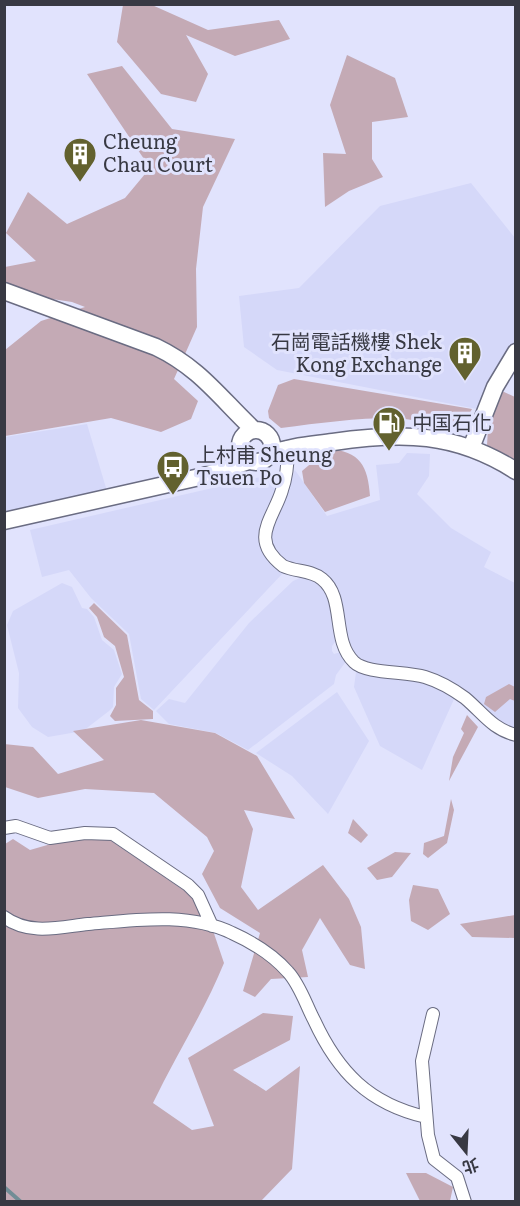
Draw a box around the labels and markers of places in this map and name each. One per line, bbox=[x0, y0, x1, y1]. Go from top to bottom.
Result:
place label: Cheung Chau Court bbox=[103, 125, 213, 178]
building icon: Cheung Chau Court bbox=[62, 136, 98, 183]
place label: 石崗電話機樓 Shek Kong Exchange bbox=[271, 325, 443, 378]
building icon: 石崗電話機樓 Shek Kong Exchange bbox=[447, 335, 483, 382]
fuel station icon: 中国石化 bbox=[371, 405, 407, 452]
place label: 中国石化 bbox=[412, 406, 492, 436]
place label: 上村甫 Sheung Tsuen Po bbox=[196, 438, 333, 491]
bus stop icon: 上村甫 Sheung Tsuen Po bbox=[155, 449, 191, 496]

